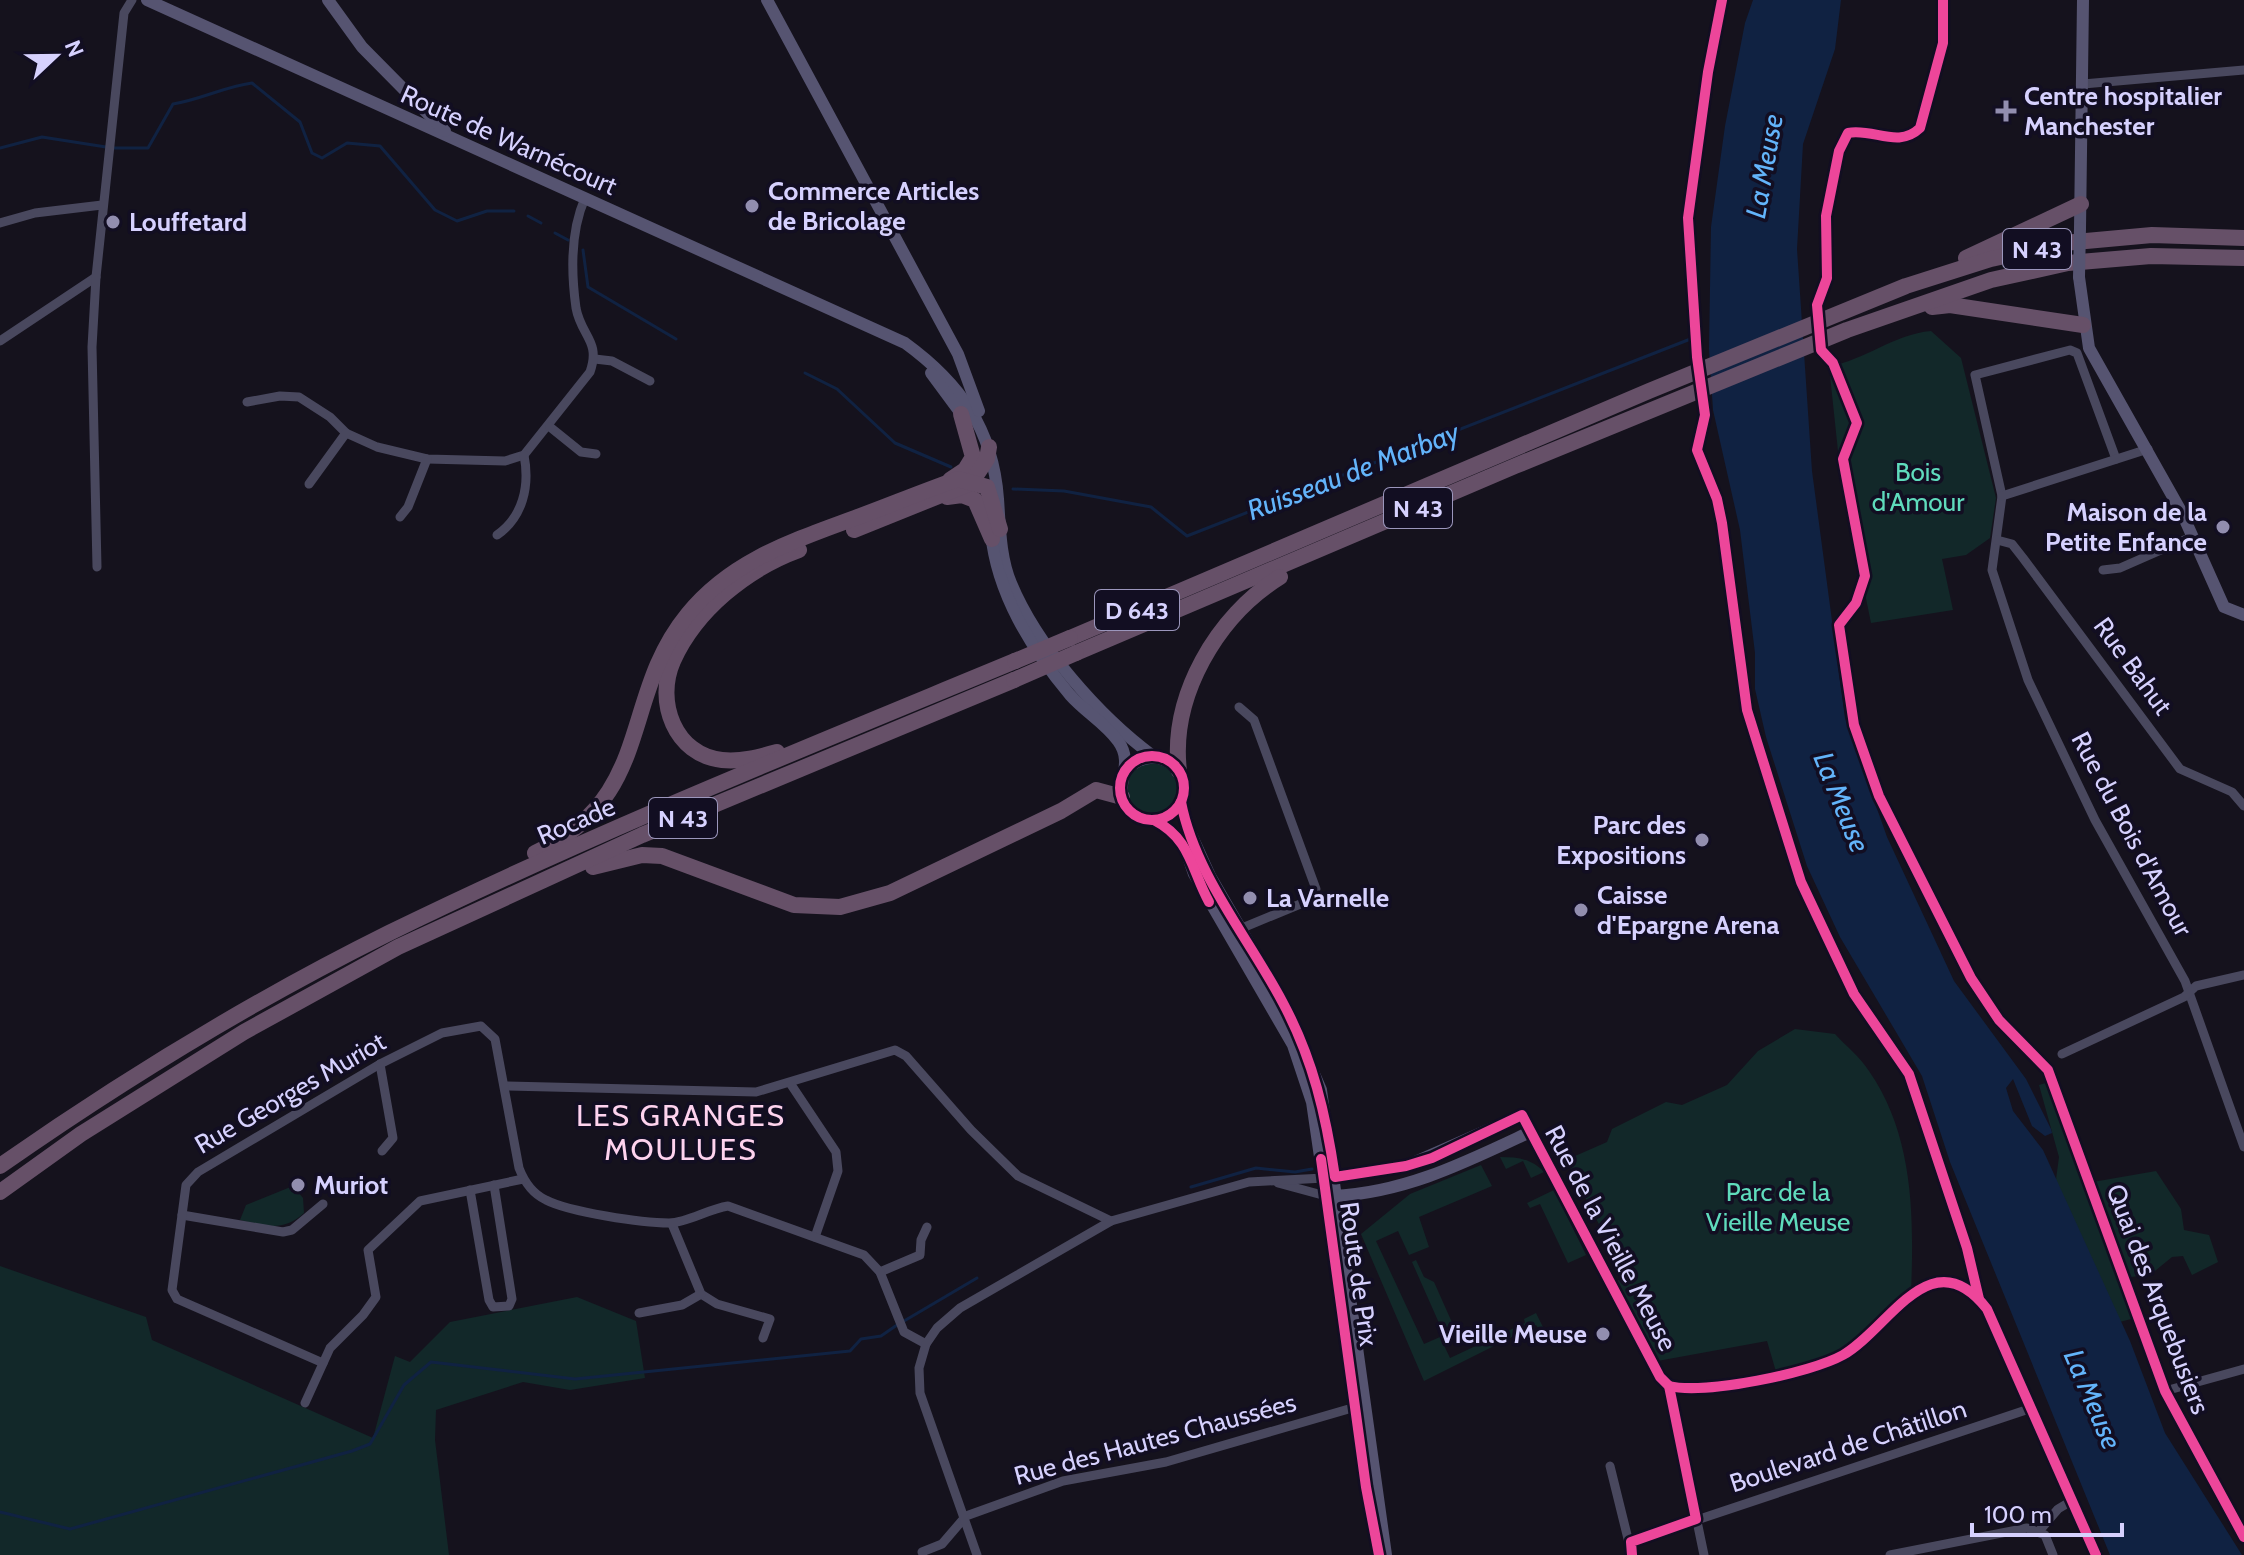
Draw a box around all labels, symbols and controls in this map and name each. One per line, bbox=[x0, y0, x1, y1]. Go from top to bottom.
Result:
north arrow bbox=[16, 16, 96, 96]
text: N bbox=[59, 36, 90, 61]
street label: Route de Warnécourt bbox=[396, 78, 622, 202]
place label: Centre hospitalier Manchester bbox=[2024, 80, 2222, 142]
marker: Centre hospitalier Manchester bbox=[1995, 100, 2017, 122]
water label: La Meuse bbox=[1738, 111, 1790, 221]
place label: Commerce Articles de Bricolage bbox=[768, 175, 979, 237]
marker: Commerce Articles de Bricolage bbox=[743, 197, 761, 215]
place label: Louffetard bbox=[129, 206, 247, 238]
marker: Louffetard bbox=[104, 213, 122, 231]
road number: N 43 bbox=[2003, 229, 2071, 269]
water label: Ruisseau de Marbay bbox=[1242, 415, 1465, 527]
park label: Bois d'Amour bbox=[1872, 456, 1965, 518]
road number: N 43 bbox=[1384, 488, 1452, 528]
place label: Maison de la Petite Enfance bbox=[2045, 496, 2207, 558]
marker: Maison de la Petite Enfance bbox=[2214, 518, 2232, 536]
road number: D 643 bbox=[1095, 590, 1179, 630]
street label: Rue Bahut bbox=[2087, 611, 2179, 721]
street label: Rue du Bois d'Amour bbox=[2065, 726, 2200, 942]
water label: La Meuse bbox=[1807, 747, 1877, 857]
street label: Rocade bbox=[532, 790, 620, 852]
road number: N 43 bbox=[649, 798, 717, 838]
place label: Parc des Expositions bbox=[1556, 809, 1686, 871]
marker: Parc des Expositions bbox=[1693, 831, 1711, 849]
place label: Caisse d'Epargne Arena bbox=[1597, 879, 1780, 941]
place label: La Varnelle bbox=[1266, 882, 1389, 914]
marker: La Varnelle bbox=[1241, 889, 1259, 907]
marker: Caisse d'Epargne Arena bbox=[1572, 901, 1590, 919]
street label: Rue Georges Muriot bbox=[189, 1025, 391, 1161]
district label: LES GRANGES MOULUES bbox=[576, 1097, 786, 1168]
street label: Rue de la Vieille Meuse bbox=[1538, 1120, 1684, 1356]
place label: Muriot bbox=[314, 1169, 388, 1201]
marker: Muriot bbox=[289, 1176, 307, 1194]
park label: Parc de la Vieille Meuse bbox=[1706, 1176, 1850, 1238]
street label: Quai des Arquebusiers bbox=[2099, 1180, 2217, 1419]
street label: Route de Prix bbox=[1333, 1200, 1385, 1349]
place label: Vieille Meuse bbox=[1439, 1318, 1587, 1350]
marker: Vieille Meuse bbox=[1594, 1325, 1612, 1343]
water label: La Meuse bbox=[2057, 1344, 2129, 1454]
street label: Rue des Hautes Chaussées bbox=[1011, 1386, 1300, 1492]
street label: Boulevard de Châtillon bbox=[1726, 1393, 1970, 1499]
scale bar bbox=[1972, 1487, 2122, 1537]
text: 100 m bbox=[1984, 1500, 2052, 1529]

